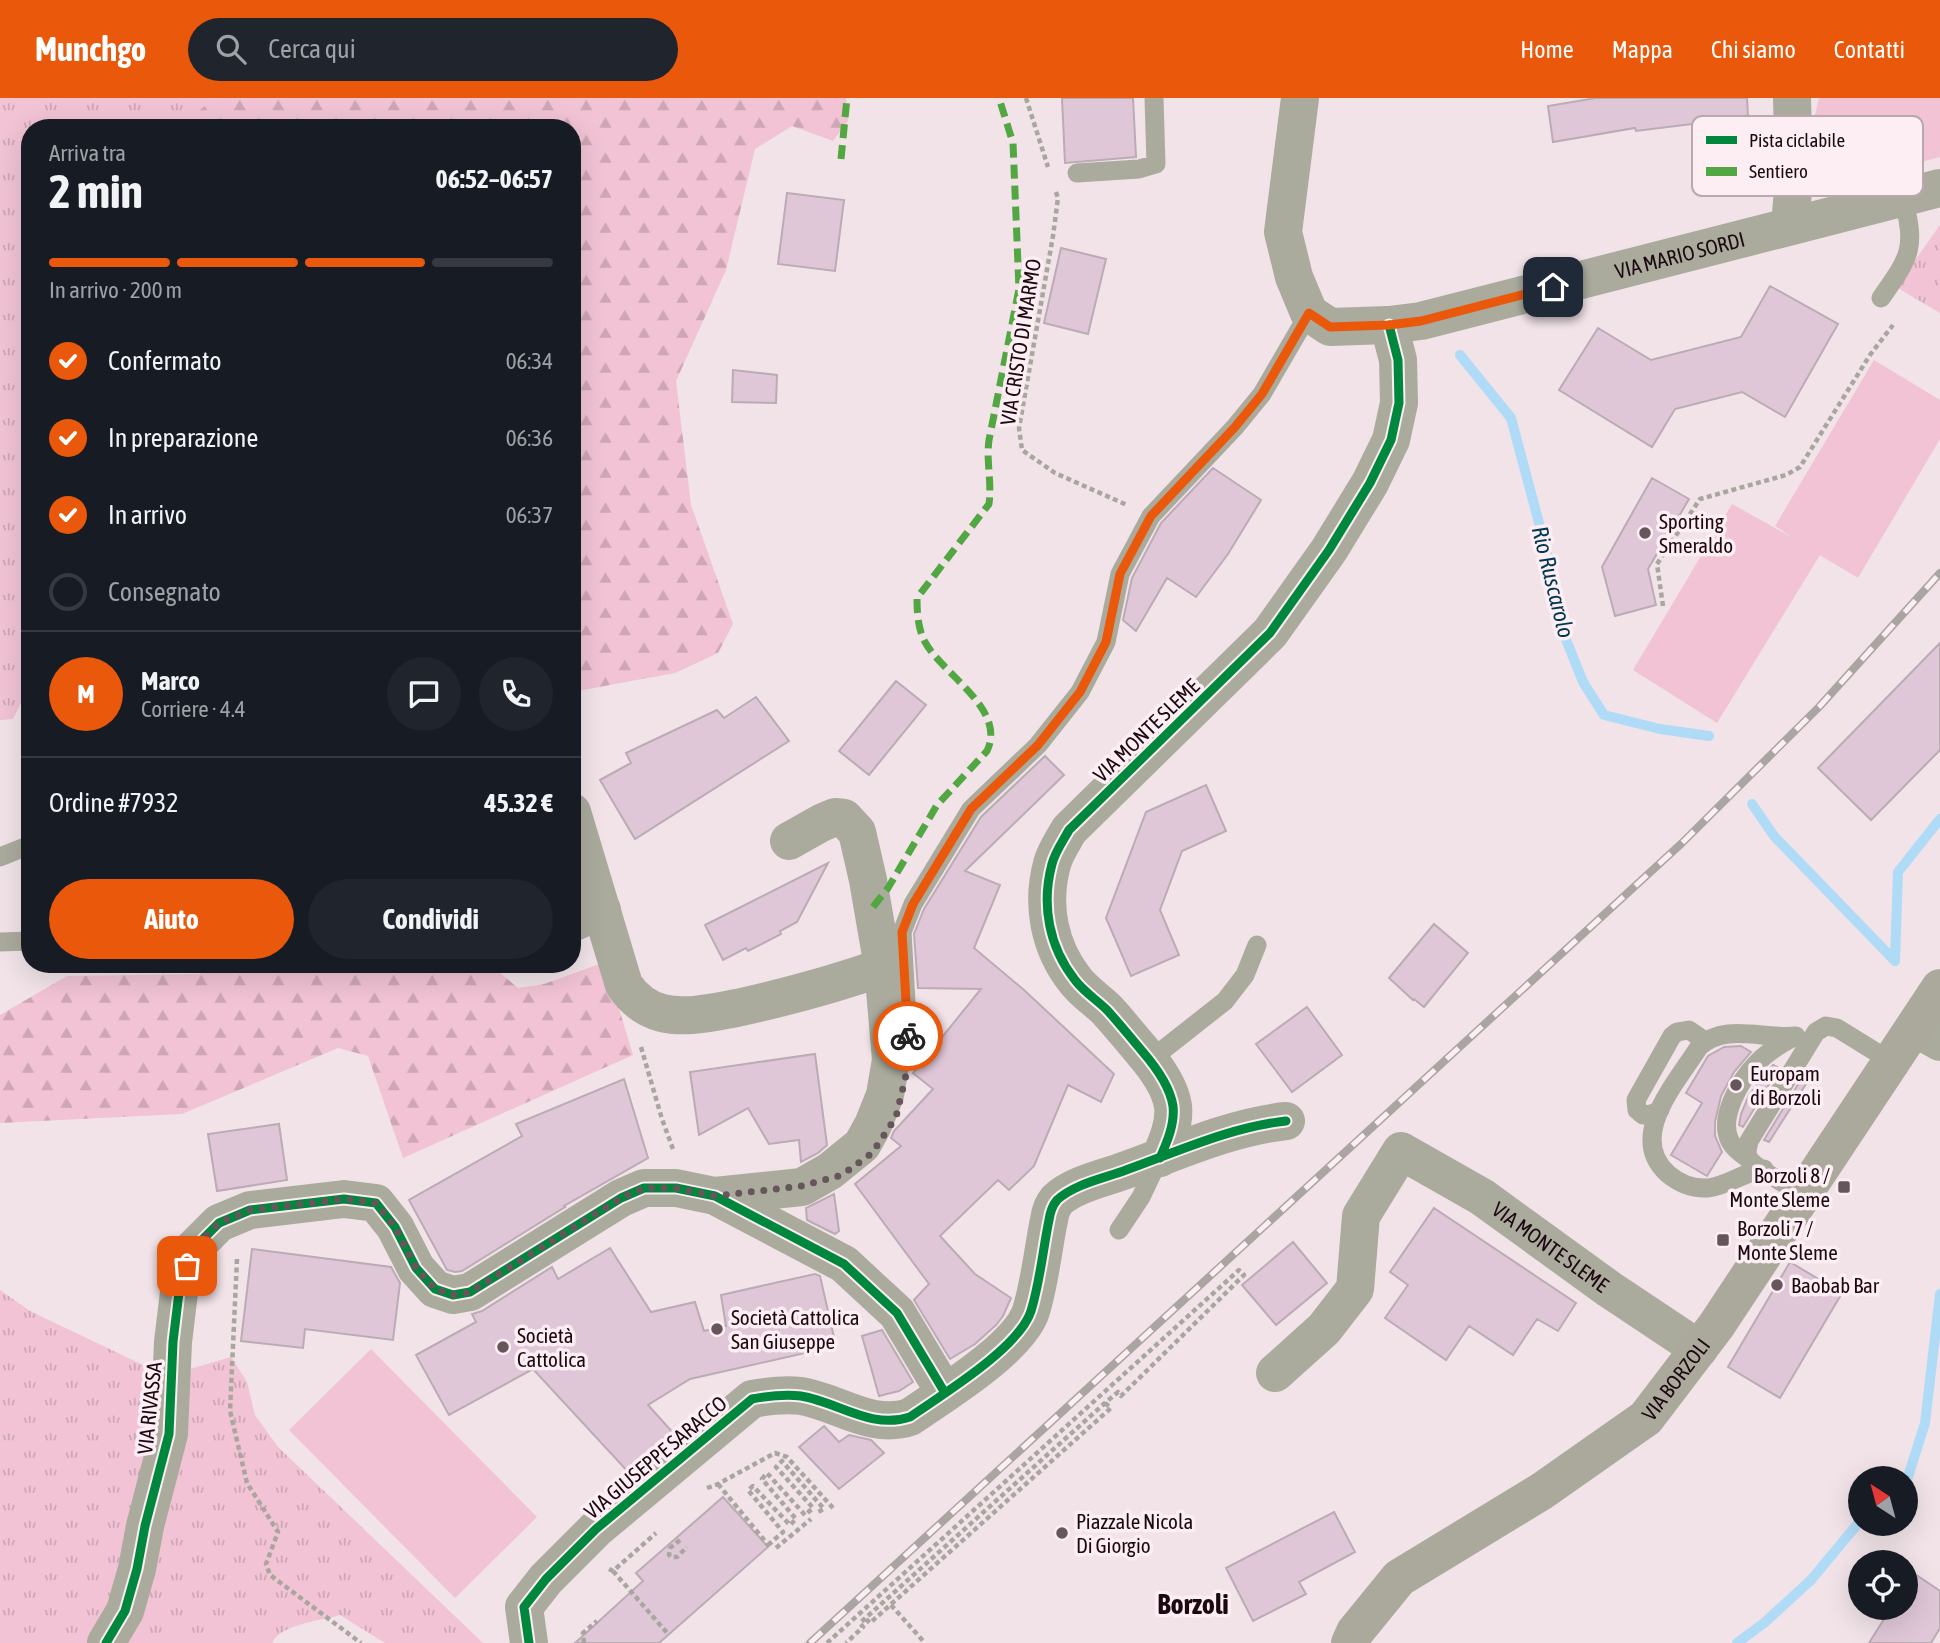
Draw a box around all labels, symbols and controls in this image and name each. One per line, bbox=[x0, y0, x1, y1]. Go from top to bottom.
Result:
search box bbox=[188, 18, 678, 81]
text: Munchgo bbox=[35, 30, 146, 68]
icon: search bbox=[212, 30, 250, 68]
text: Cerca qui bbox=[268, 34, 356, 64]
text: Home bbox=[1520, 36, 1574, 63]
text: Mappa bbox=[1612, 36, 1673, 63]
text: Chi siamo bbox=[1711, 36, 1796, 63]
text: Contatti bbox=[1834, 36, 1905, 63]
legend bbox=[1692, 116, 1923, 196]
text: Pista ciclabile bbox=[1749, 129, 1845, 151]
text: Arriva tra bbox=[49, 140, 126, 166]
text: Sentiero bbox=[1749, 160, 1808, 182]
text: 06:52–06:57 bbox=[436, 164, 553, 194]
text: 2 min bbox=[49, 165, 143, 218]
street label: VIA MARIO SORDI bbox=[1612, 227, 1747, 283]
street label: VIA CRISTO DI MARMO bbox=[995, 257, 1045, 427]
pin bbox=[1523, 257, 1583, 317]
icon: home bbox=[1534, 268, 1572, 306]
text: In arrivo · 200 m bbox=[49, 277, 182, 303]
icon: check bbox=[49, 342, 87, 380]
text: Confermato bbox=[108, 346, 221, 376]
text: 06:34 bbox=[506, 348, 553, 374]
icon: check bbox=[49, 419, 87, 457]
text: In preparazione bbox=[108, 423, 258, 453]
text: 06:36 bbox=[506, 425, 553, 451]
icon: check bbox=[49, 496, 87, 534]
text: In arrivo bbox=[108, 500, 187, 530]
text: 06:37 bbox=[506, 502, 553, 528]
place label: Sporting Smeraldo bbox=[1659, 509, 1733, 557]
water label: Rio Ruscarolo bbox=[1527, 523, 1579, 641]
marker: Sporting Smeraldo bbox=[1637, 525, 1653, 541]
text: Consegnato bbox=[108, 577, 221, 607]
button: chat bbox=[387, 657, 461, 731]
button: phone bbox=[479, 657, 553, 731]
text: Marco bbox=[141, 666, 200, 696]
street label: VIA MONTE SLEME bbox=[1088, 674, 1204, 786]
text: M bbox=[77, 679, 95, 709]
text: Corriere · 4.4 bbox=[141, 696, 246, 722]
text: Ordine #7932 bbox=[49, 788, 178, 818]
text: 45.32 € bbox=[484, 788, 553, 818]
button: Aiuto bbox=[49, 879, 294, 959]
button: Condividi bbox=[308, 879, 553, 959]
courier bbox=[873, 1001, 943, 1071]
icon: bike bbox=[889, 1017, 927, 1055]
place label: Europam di Borzoli bbox=[1750, 1061, 1821, 1109]
marker: Europam di Borzoli bbox=[1728, 1077, 1744, 1093]
place label: Borzoli 8 / Monte Sleme bbox=[1729, 1163, 1830, 1211]
marker: Borzoli 8 / Monte Sleme bbox=[1836, 1179, 1852, 1195]
street label: VIA MONTE SLEME bbox=[1488, 1197, 1613, 1297]
place label: Borzoli 7 / Monte Sleme bbox=[1737, 1216, 1838, 1264]
marker: Borzoli 7 / Monte Sleme bbox=[1715, 1232, 1731, 1248]
pin bbox=[157, 1236, 217, 1296]
icon: bag bbox=[168, 1247, 206, 1285]
place label: Baobab Bar bbox=[1791, 1273, 1880, 1297]
marker: Baobab Bar bbox=[1769, 1277, 1785, 1293]
place label: Società Cattolica San Giuseppe bbox=[731, 1305, 859, 1353]
marker: Società Cattolica San Giuseppe bbox=[709, 1321, 725, 1337]
place label: Società Cattolica bbox=[517, 1323, 586, 1371]
street label: VIA BORZOLI bbox=[1637, 1333, 1714, 1425]
marker: Società Cattolica bbox=[495, 1339, 511, 1355]
street label: VIA RIVASSA bbox=[132, 1360, 166, 1455]
street label: VIA GIUSEPPE SARACCO bbox=[579, 1391, 731, 1523]
north arrow bbox=[1848, 1466, 1918, 1536]
map controls bbox=[1848, 1466, 1918, 1620]
place label: Piazzale Nicola Di Giorgio bbox=[1076, 1509, 1193, 1557]
marker: Piazzale Nicola Di Giorgio bbox=[1054, 1525, 1070, 1541]
button: locate bbox=[1848, 1550, 1918, 1620]
district label: Borzoli bbox=[1157, 1588, 1229, 1620]

